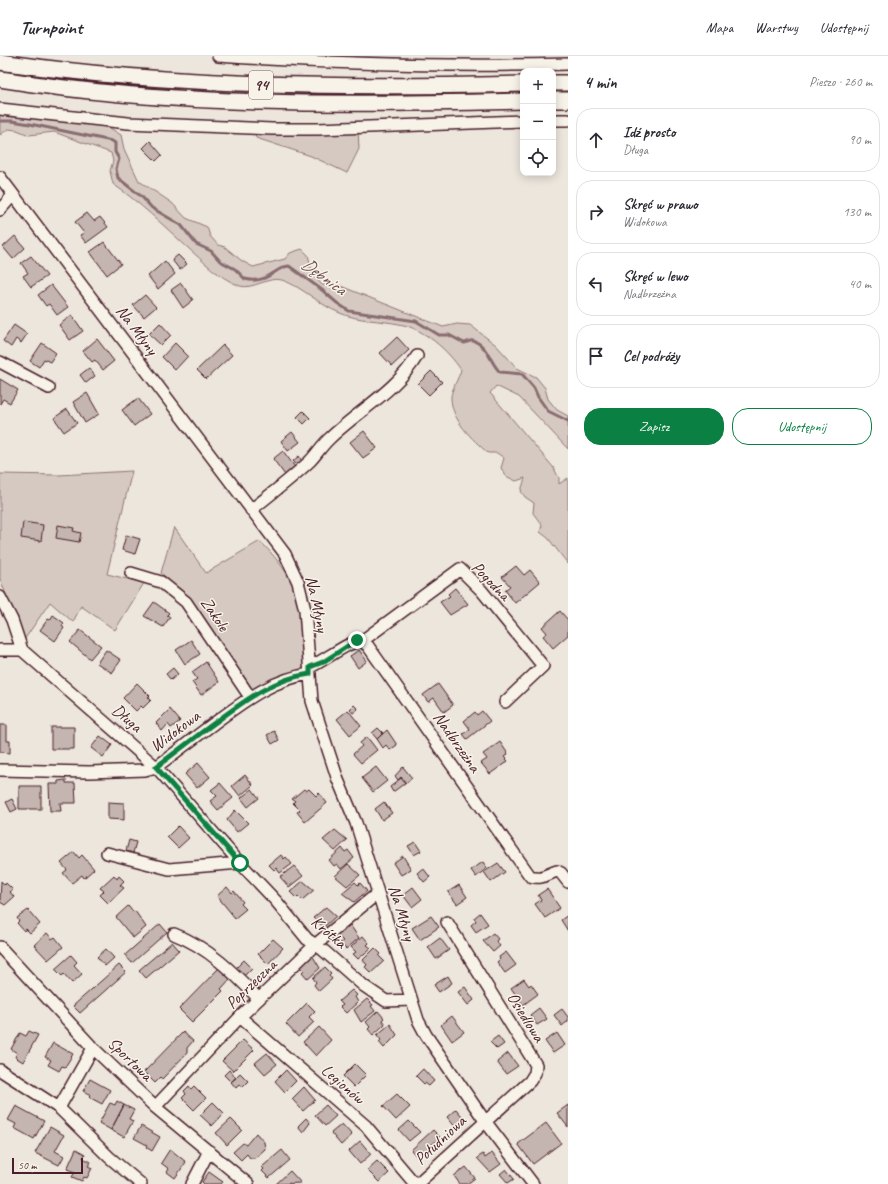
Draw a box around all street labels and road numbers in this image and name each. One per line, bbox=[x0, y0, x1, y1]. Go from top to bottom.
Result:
road number: 94 bbox=[249, 71, 273, 99]
street label: Na Młyny bbox=[111, 301, 163, 360]
street label: Pogodna bbox=[467, 557, 516, 607]
street label: Na Młyny bbox=[301, 574, 333, 635]
street label: Zakole bbox=[196, 593, 235, 636]
street label: Długa bbox=[108, 699, 147, 737]
street label: Widokowa bbox=[146, 705, 205, 757]
street label: Nadbrzeżna bbox=[429, 708, 486, 778]
street label: Na Młyny bbox=[384, 883, 421, 944]
street label: Krótka bbox=[307, 911, 352, 954]
street label: Poprzeczna bbox=[221, 953, 282, 1013]
street label: Osiedlowa bbox=[503, 988, 550, 1047]
street label: Sportowa bbox=[103, 1033, 158, 1087]
street label: Legionów bbox=[317, 1060, 370, 1109]
street label: Południowa bbox=[410, 1110, 471, 1169]

